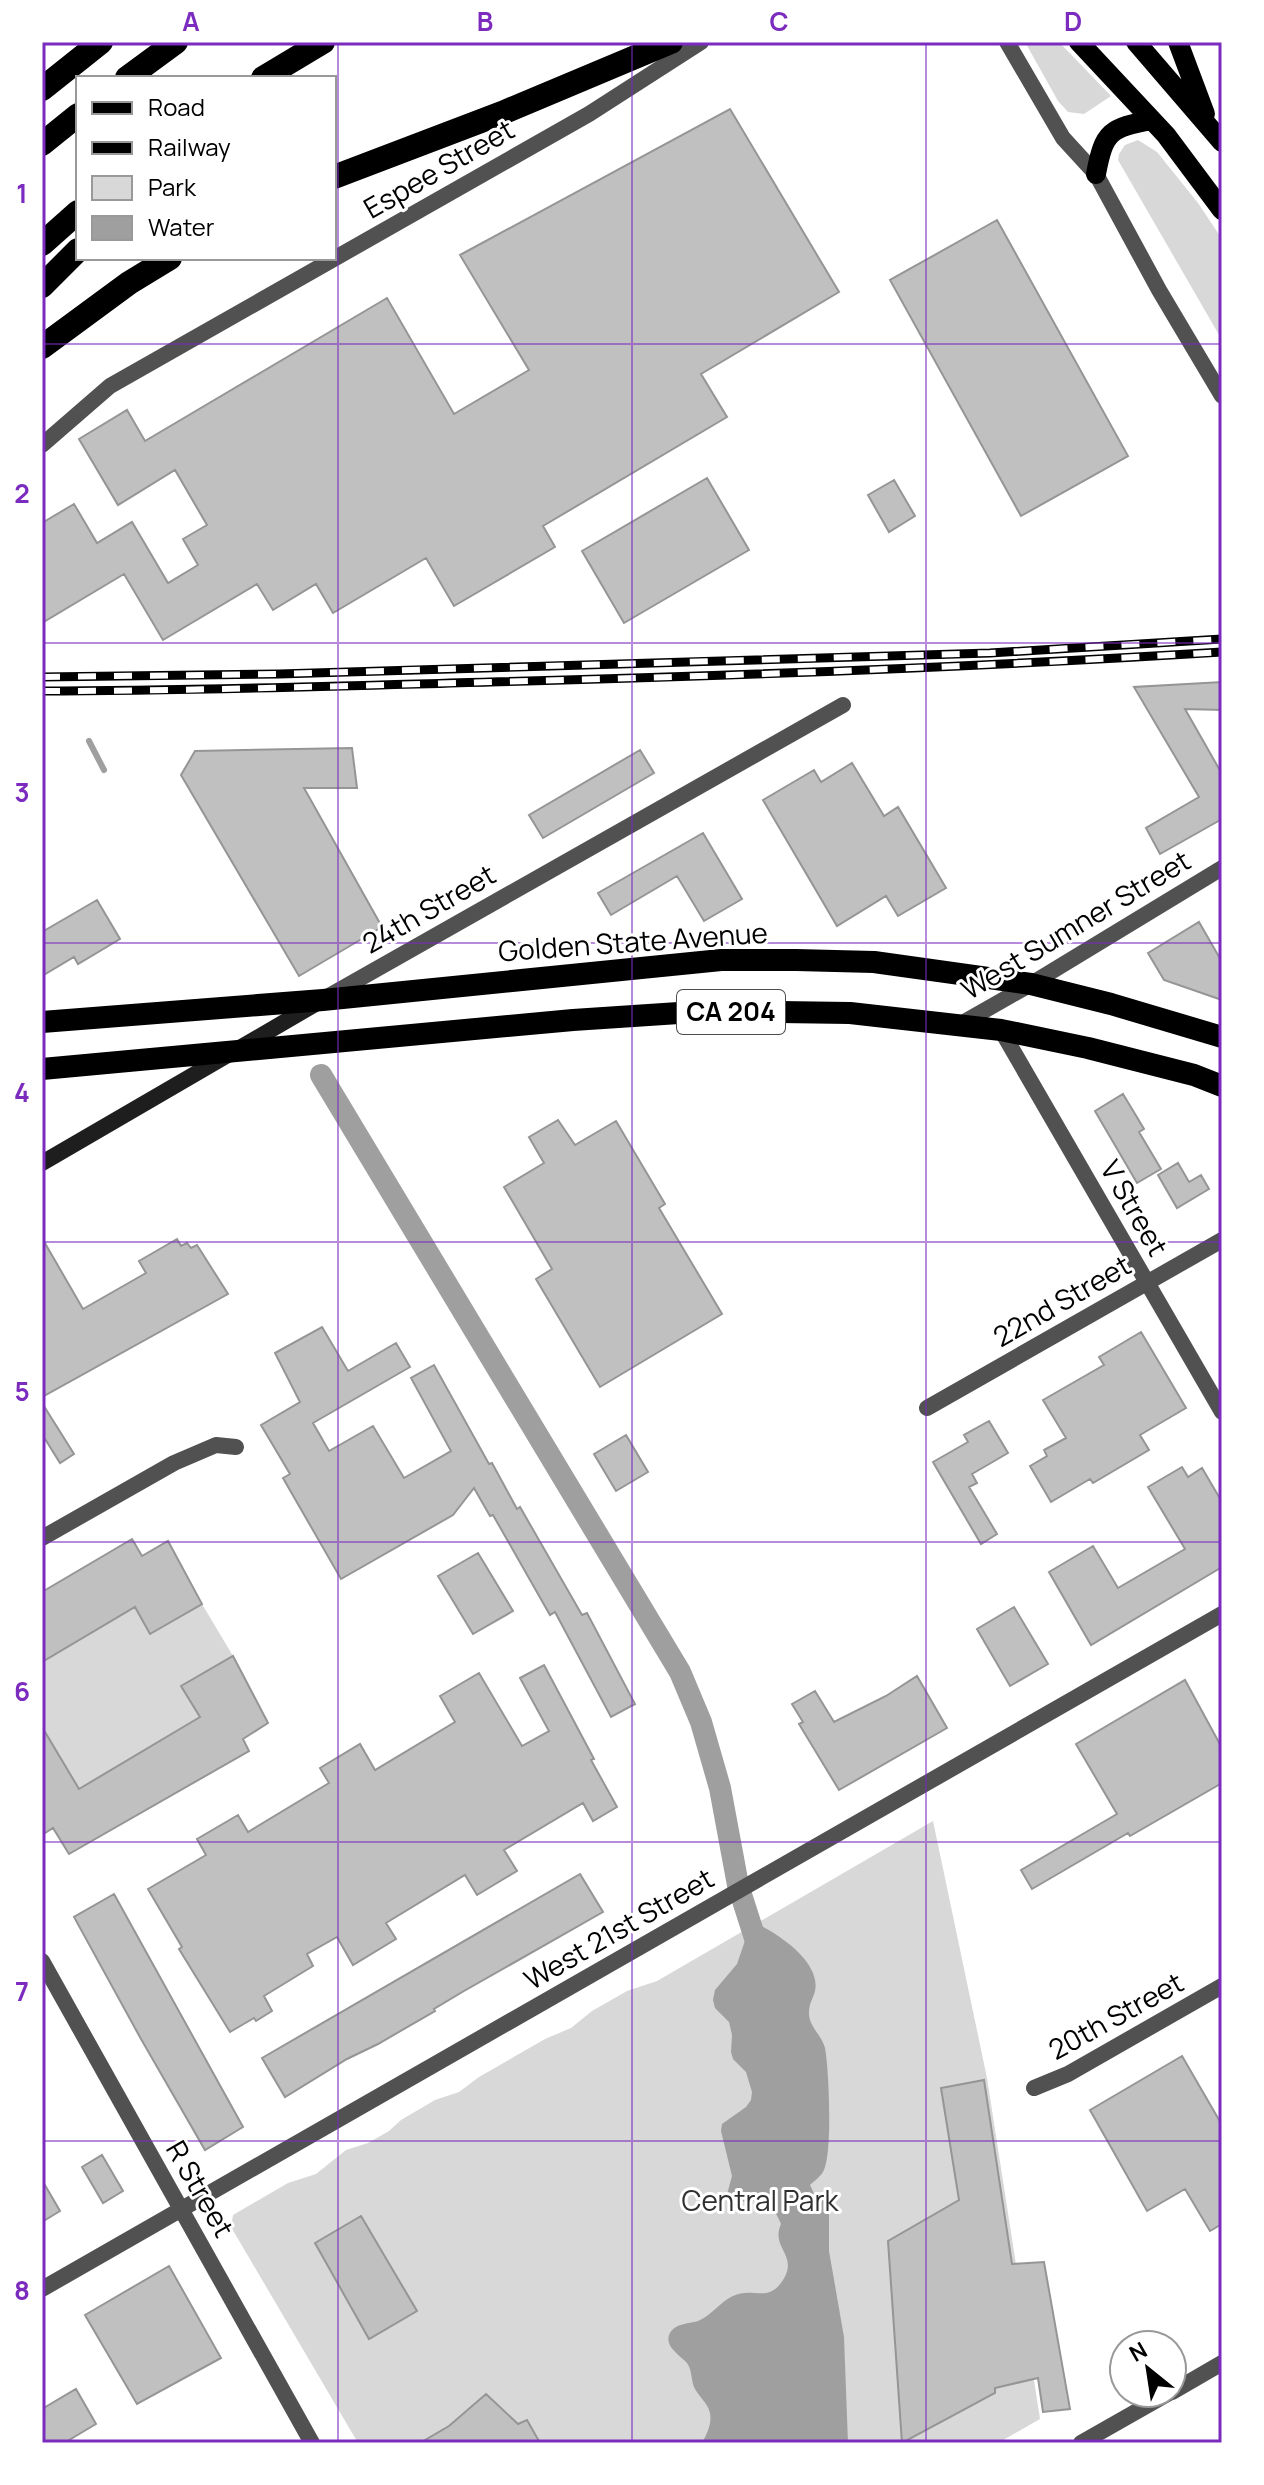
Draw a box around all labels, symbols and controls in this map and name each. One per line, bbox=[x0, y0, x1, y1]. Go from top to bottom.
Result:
text: A bbox=[182, 3, 200, 39]
text: B bbox=[477, 3, 493, 39]
text: C bbox=[769, 3, 789, 39]
text: D bbox=[1064, 3, 1082, 39]
legend bbox=[76, 76, 336, 260]
text: Road bbox=[148, 90, 205, 123]
street label: Espee Street bbox=[356, 110, 521, 227]
text: Railway bbox=[148, 130, 231, 163]
text: Park bbox=[148, 170, 197, 203]
text: 1 bbox=[16, 175, 28, 211]
text: Water bbox=[148, 210, 215, 243]
text: 2 bbox=[14, 475, 30, 511]
text: 3 bbox=[14, 774, 30, 810]
street label: West Sumner Street bbox=[954, 841, 1197, 1008]
street label: 24th Street bbox=[355, 855, 502, 961]
street label: Golden State Avenue bbox=[497, 913, 769, 969]
road number: CA 204 bbox=[677, 990, 785, 1034]
text: 4 bbox=[14, 1074, 30, 1110]
street label: V Street bbox=[1092, 1153, 1178, 1262]
street label: 22nd Street bbox=[986, 1245, 1137, 1355]
text: 5 bbox=[14, 1373, 30, 1409]
text: 6 bbox=[14, 1673, 30, 1709]
street label: West 21st Street bbox=[517, 1858, 720, 1998]
street label: 20th Street bbox=[1041, 1962, 1190, 2068]
text: 7 bbox=[15, 1973, 29, 2009]
street label: R Street bbox=[158, 2133, 244, 2244]
park label: Central Park bbox=[682, 2181, 840, 2219]
text: 8 bbox=[14, 2272, 30, 2308]
north arrow bbox=[1108, 2329, 1188, 2409]
text: N bbox=[1124, 2335, 1152, 2369]

